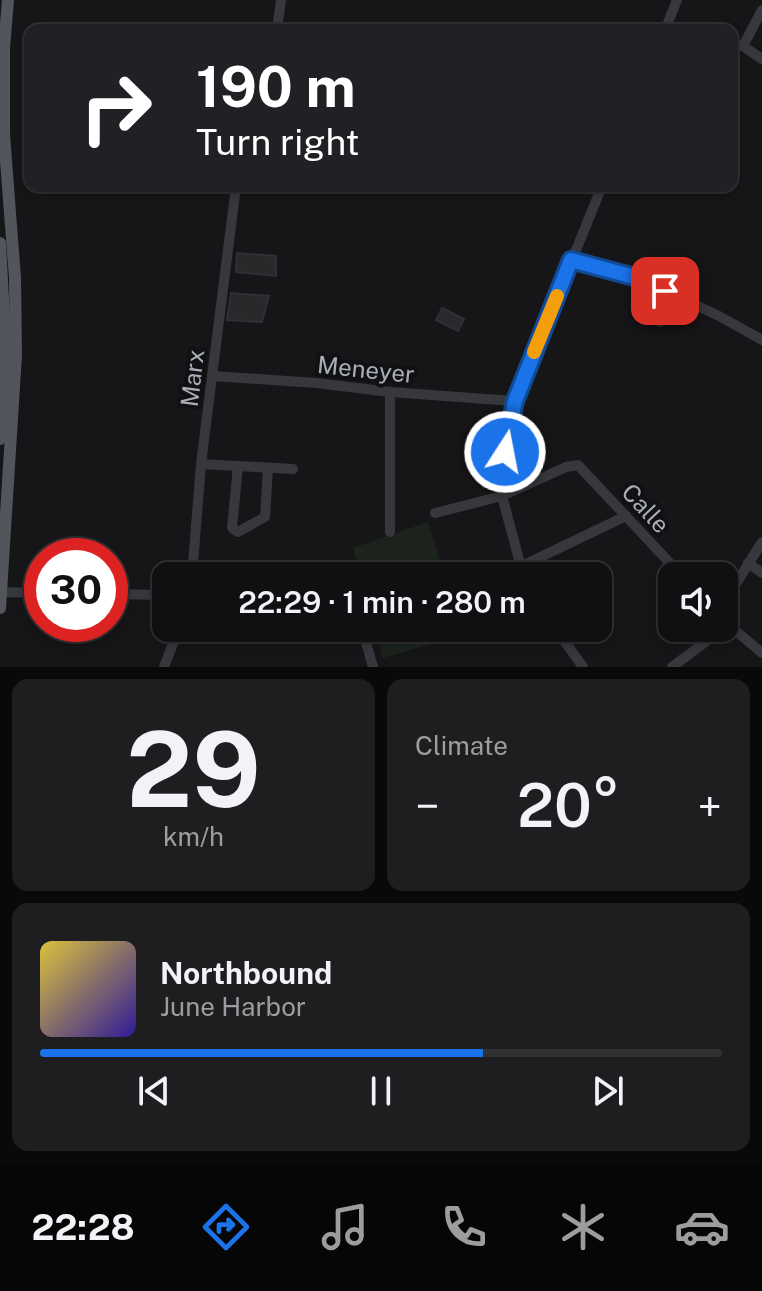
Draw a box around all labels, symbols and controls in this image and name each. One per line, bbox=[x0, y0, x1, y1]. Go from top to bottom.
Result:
text: 190 m bbox=[196, 54, 356, 120]
icon: right bbox=[64, 56, 168, 160]
text: Turn right bbox=[196, 121, 359, 163]
pin bbox=[631, 257, 699, 325]
icon: arrive bbox=[643, 269, 687, 313]
street label: Marx bbox=[175, 348, 209, 408]
street label: Meneyer bbox=[316, 350, 416, 388]
position arrow bbox=[463, 410, 547, 494]
street label: Calle bbox=[616, 478, 676, 538]
speed limit sign: 30 bbox=[24, 538, 128, 642]
map controls bbox=[658, 562, 738, 642]
button: sound bbox=[658, 562, 738, 642]
text: 22:29 · 1 min · 280 m bbox=[238, 584, 526, 620]
text: 29 bbox=[126, 708, 261, 830]
text: Climate bbox=[415, 730, 508, 761]
text: 20° bbox=[517, 770, 620, 841]
text: − bbox=[415, 780, 439, 832]
text: + bbox=[698, 780, 722, 832]
text: km/h bbox=[163, 821, 224, 852]
text: Northbound bbox=[160, 955, 332, 991]
text: June Harbor bbox=[160, 991, 306, 1022]
icon: previous bbox=[132, 1069, 176, 1113]
icon: pause bbox=[359, 1069, 403, 1113]
icon: next bbox=[586, 1069, 630, 1113]
icon: directions bbox=[198, 1199, 254, 1255]
icon: music bbox=[317, 1199, 373, 1255]
icon: phone bbox=[436, 1199, 492, 1255]
icon: climate bbox=[555, 1199, 611, 1255]
icon: car bbox=[674, 1199, 730, 1255]
text: 22:28 bbox=[32, 1206, 135, 1248]

